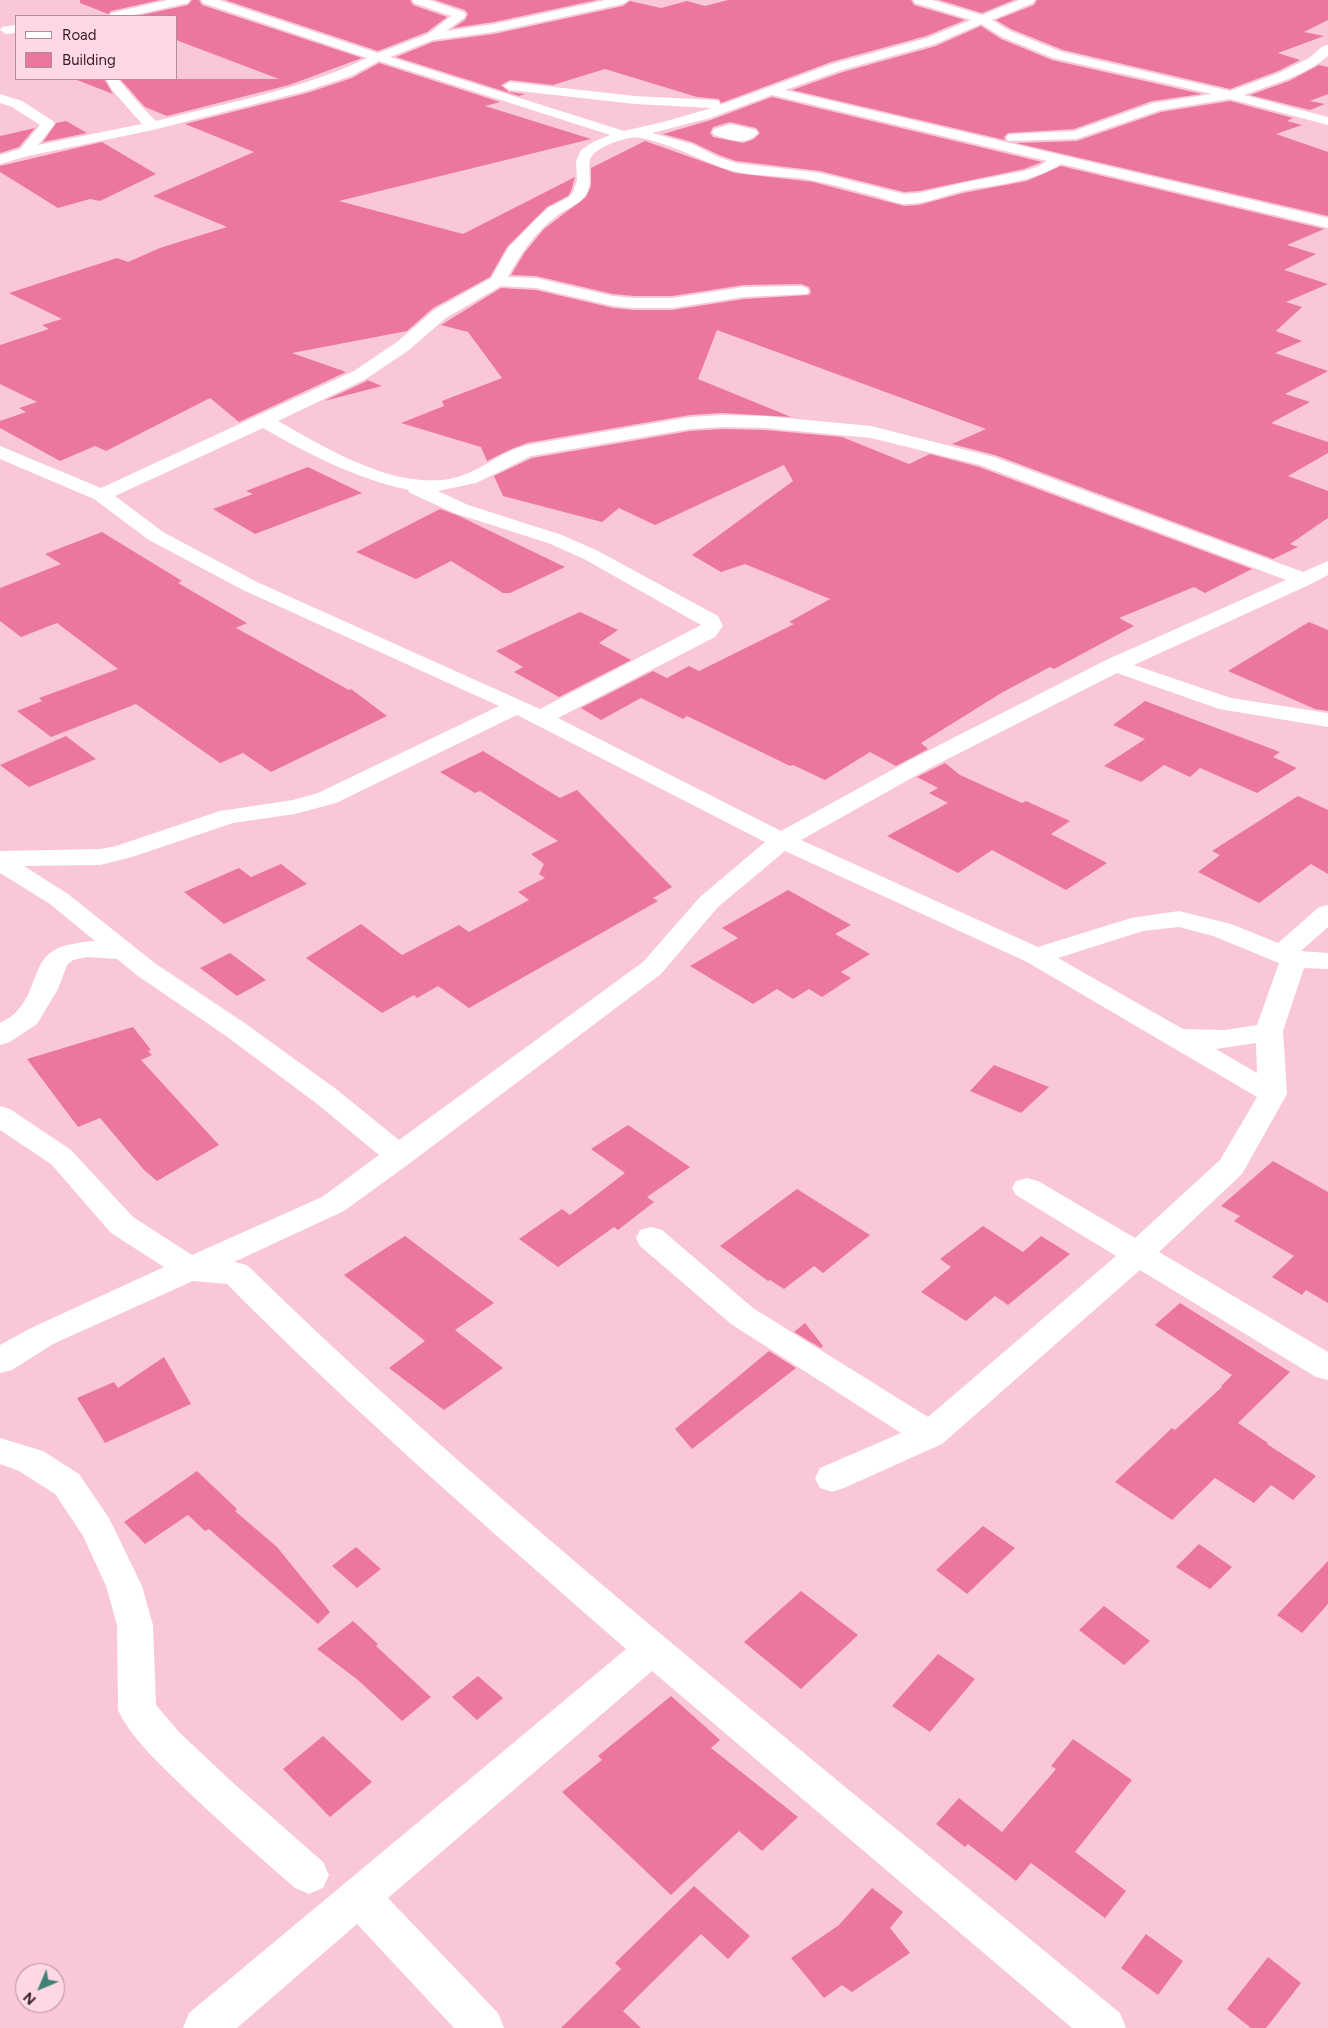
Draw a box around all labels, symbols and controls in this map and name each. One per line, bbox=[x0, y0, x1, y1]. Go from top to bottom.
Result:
legend bbox=[15, 15, 178, 80]
text: Road bbox=[62, 26, 97, 44]
text: Building bbox=[62, 51, 116, 69]
north arrow bbox=[15, 1963, 65, 2013]
text: N bbox=[20, 1988, 40, 2008]

